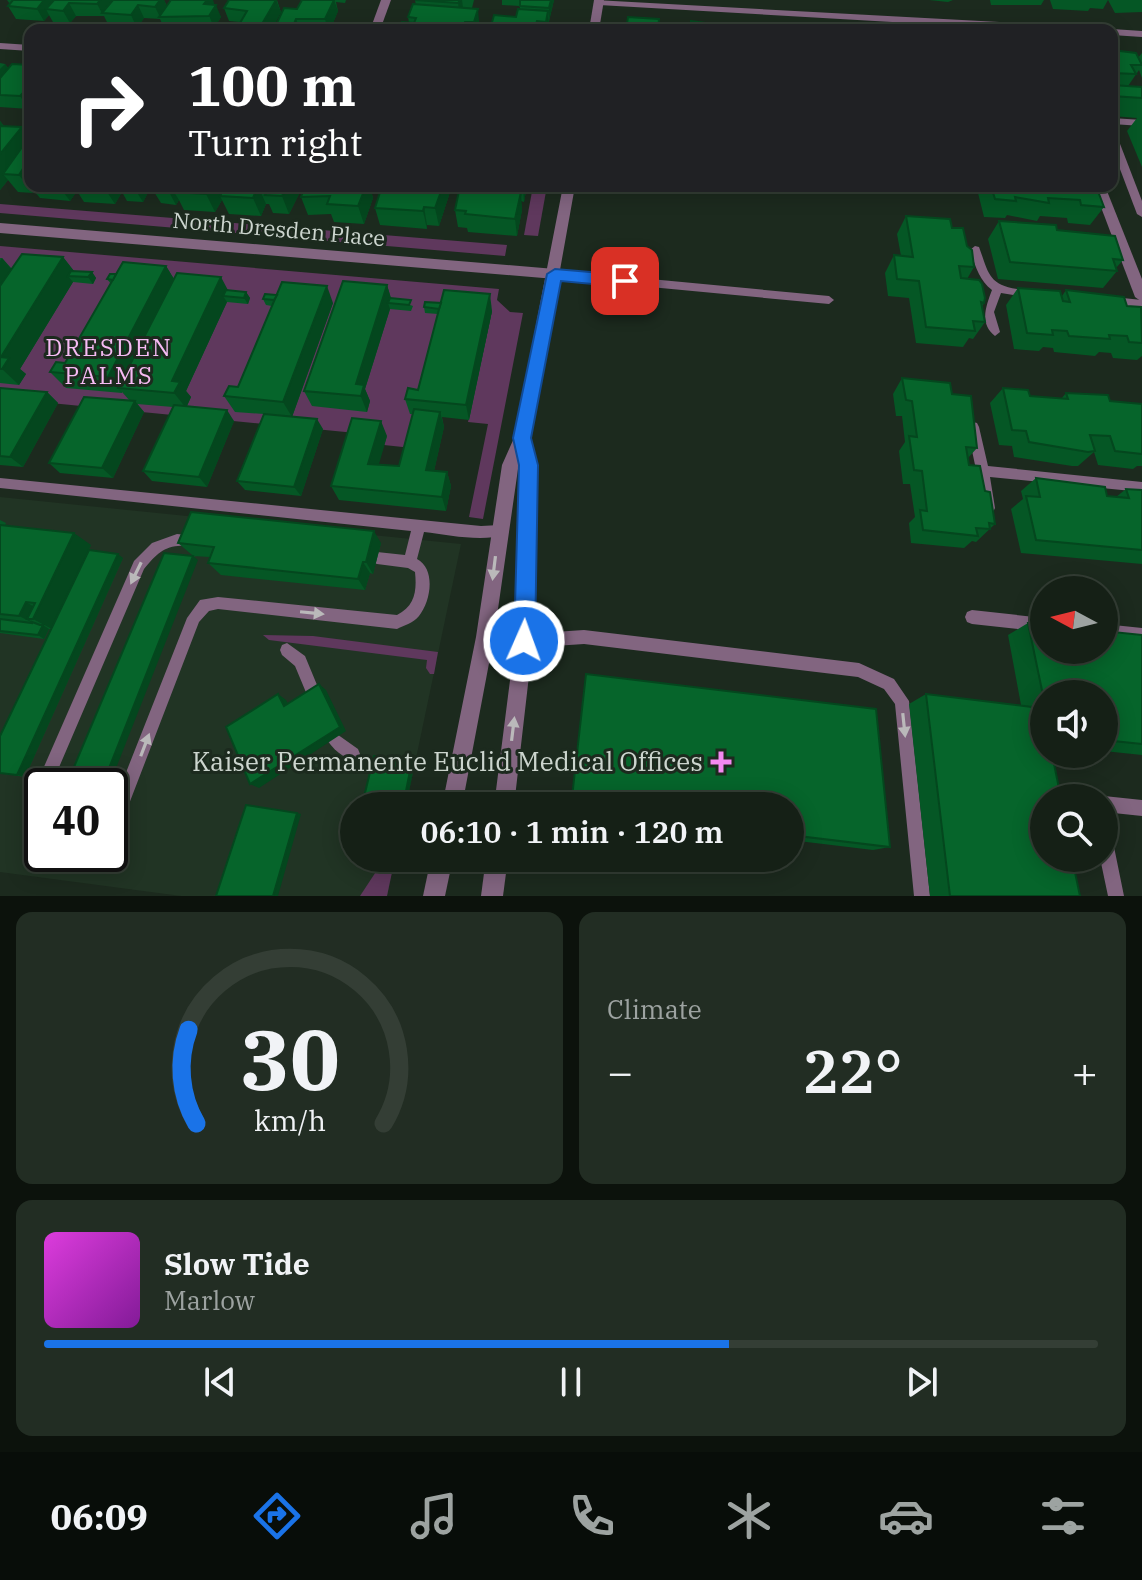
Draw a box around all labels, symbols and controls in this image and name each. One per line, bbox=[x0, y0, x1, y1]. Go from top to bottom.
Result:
text: 100 m bbox=[188, 49, 356, 121]
icon: right bbox=[56, 56, 160, 160]
text: Turn right bbox=[188, 119, 362, 166]
street label: North Dresden Place bbox=[171, 205, 387, 252]
pin bbox=[591, 247, 659, 315]
icon: arrive bbox=[603, 259, 647, 303]
district label: DRESDEN PALMS bbox=[45, 331, 173, 391]
one-way arrow bbox=[487, 556, 500, 581]
one-way arrow bbox=[129, 562, 143, 585]
north arrow bbox=[1030, 576, 1118, 664]
map controls bbox=[1030, 576, 1118, 872]
position arrow bbox=[482, 599, 566, 683]
one-way arrow bbox=[300, 606, 325, 619]
button: sound bbox=[1030, 680, 1118, 768]
one-way arrow bbox=[898, 713, 911, 738]
one-way arrow bbox=[507, 716, 520, 741]
one-way arrow bbox=[139, 733, 152, 757]
place label: Kaiser Permanente Euclid Medical Offices bbox=[192, 744, 703, 778]
marker: Kaiser Permanente Euclid Medical Offices bbox=[710, 751, 732, 773]
speed limit sign: 40 bbox=[24, 768, 128, 872]
button: search bbox=[1030, 784, 1118, 872]
text: 06:10 · 1 min · 120 m bbox=[421, 812, 723, 851]
text: Climate bbox=[607, 992, 702, 1026]
text: 30 bbox=[240, 1005, 339, 1113]
text: 22° bbox=[802, 1031, 903, 1110]
text: − bbox=[607, 1043, 633, 1100]
text: + bbox=[1072, 1043, 1098, 1100]
text: km/h bbox=[253, 1102, 326, 1139]
text: Slow Tide bbox=[164, 1244, 310, 1283]
text: Marlow bbox=[164, 1283, 255, 1317]
icon: previous bbox=[198, 1360, 242, 1404]
icon: pause bbox=[549, 1360, 593, 1404]
icon: next bbox=[900, 1360, 944, 1404]
icon: directions bbox=[249, 1488, 305, 1544]
icon: music bbox=[406, 1488, 462, 1544]
icon: phone bbox=[564, 1488, 620, 1544]
icon: climate bbox=[721, 1488, 777, 1544]
icon: car bbox=[878, 1488, 934, 1544]
icon: filters bbox=[1035, 1488, 1091, 1544]
text: 06:09 bbox=[51, 1493, 148, 1540]

